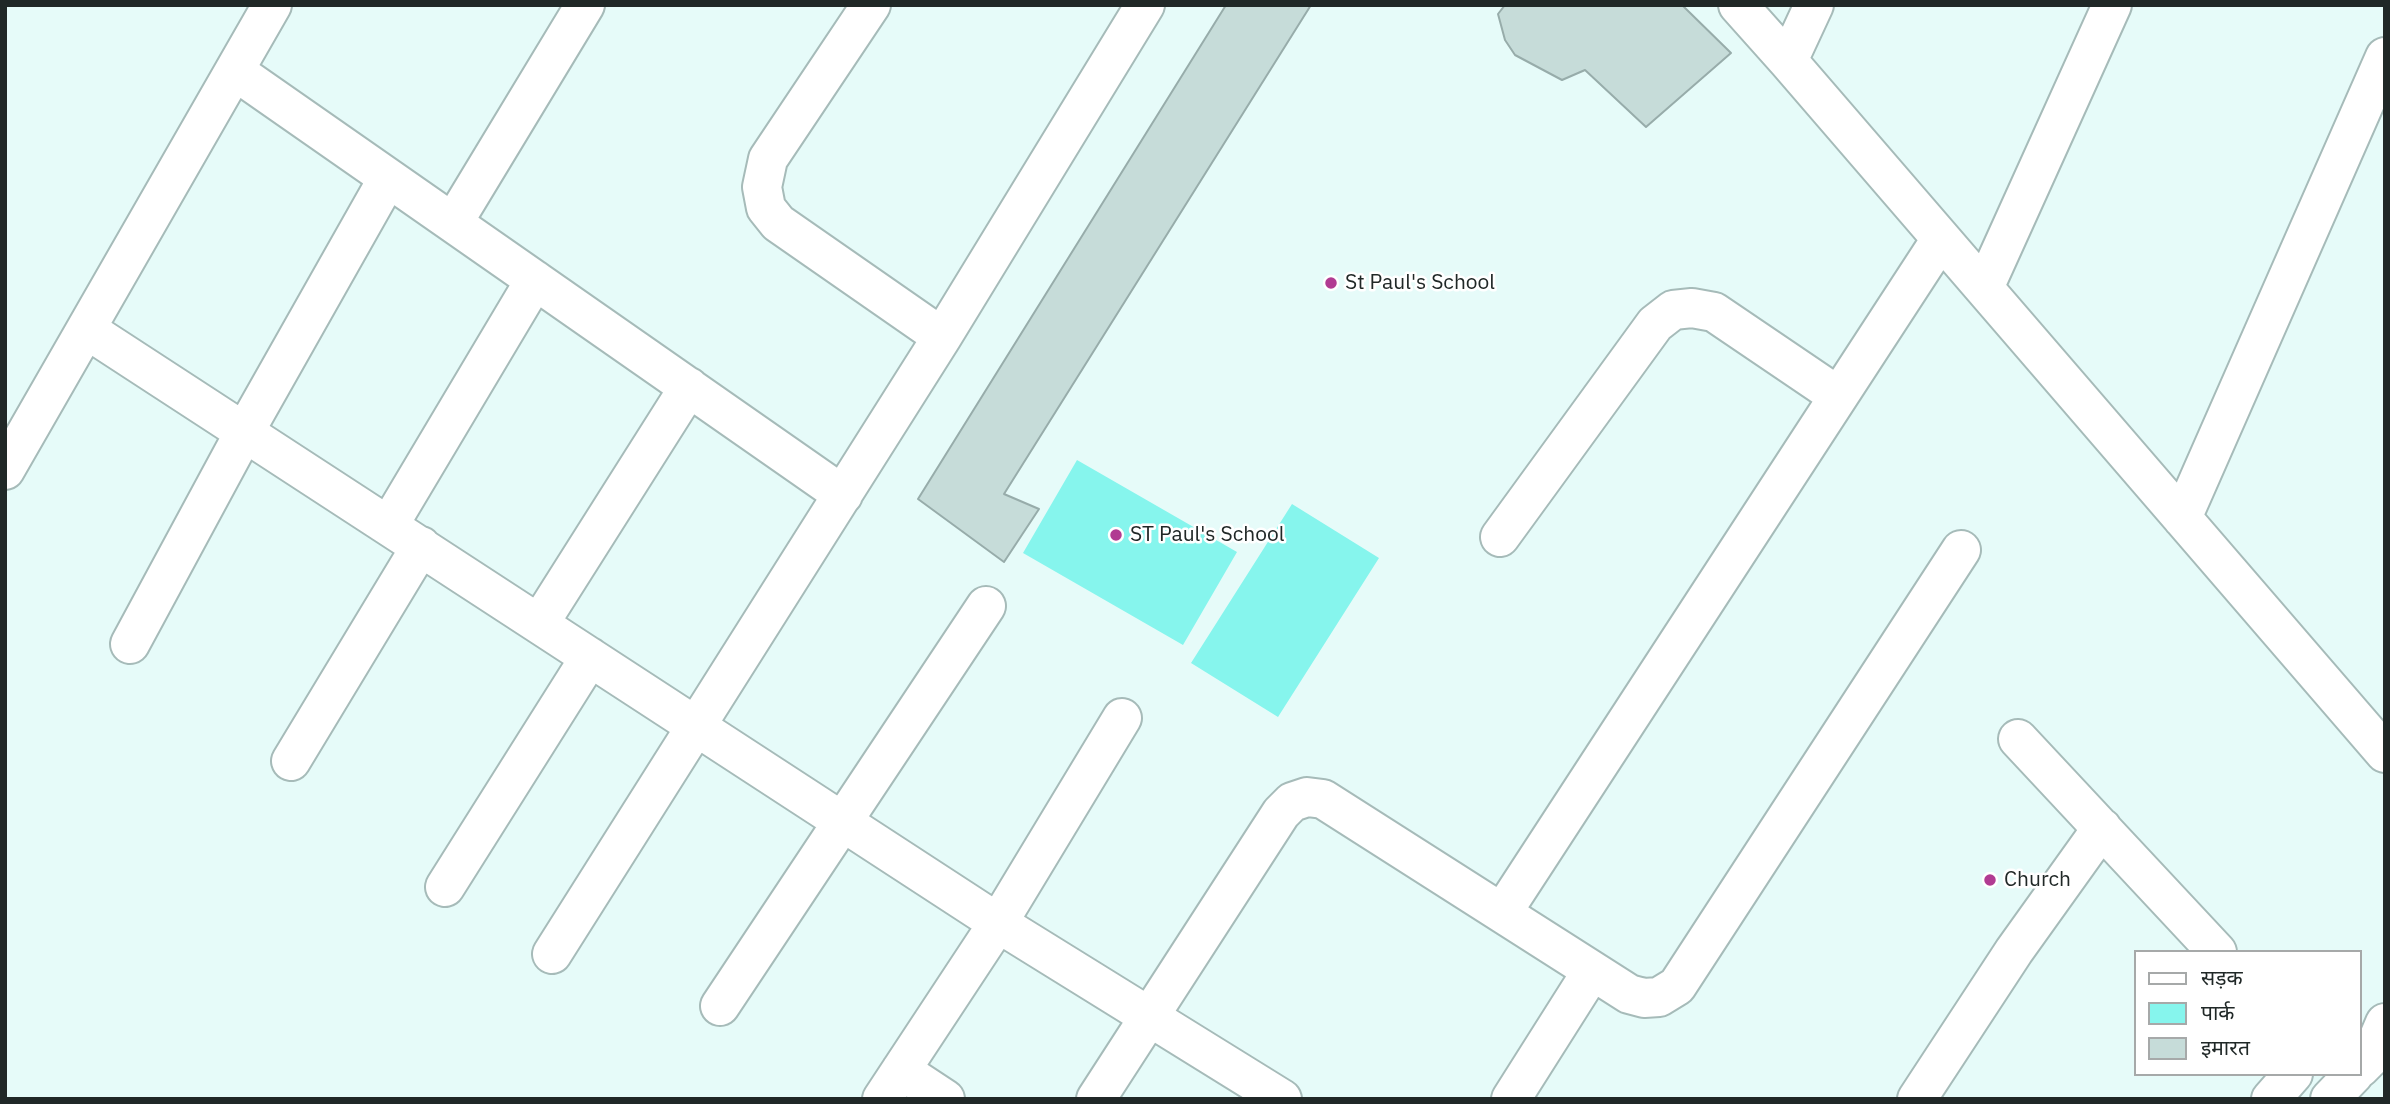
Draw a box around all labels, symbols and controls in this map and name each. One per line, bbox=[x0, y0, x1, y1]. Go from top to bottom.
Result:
place label: St Paul's School bbox=[1345, 270, 1495, 296]
marker: St Paul's School bbox=[1323, 275, 1339, 291]
place label: ST Paul's School bbox=[1130, 522, 1284, 548]
marker: ST Paul's School bbox=[1108, 527, 1124, 543]
place label: Church bbox=[2004, 867, 2071, 893]
marker: Church bbox=[1982, 872, 1998, 888]
legend bbox=[2134, 950, 2362, 1076]
text: सड़क bbox=[2201, 963, 2243, 991]
text: पार्क bbox=[2201, 998, 2235, 1026]
text: इमारत bbox=[2201, 1033, 2250, 1061]

